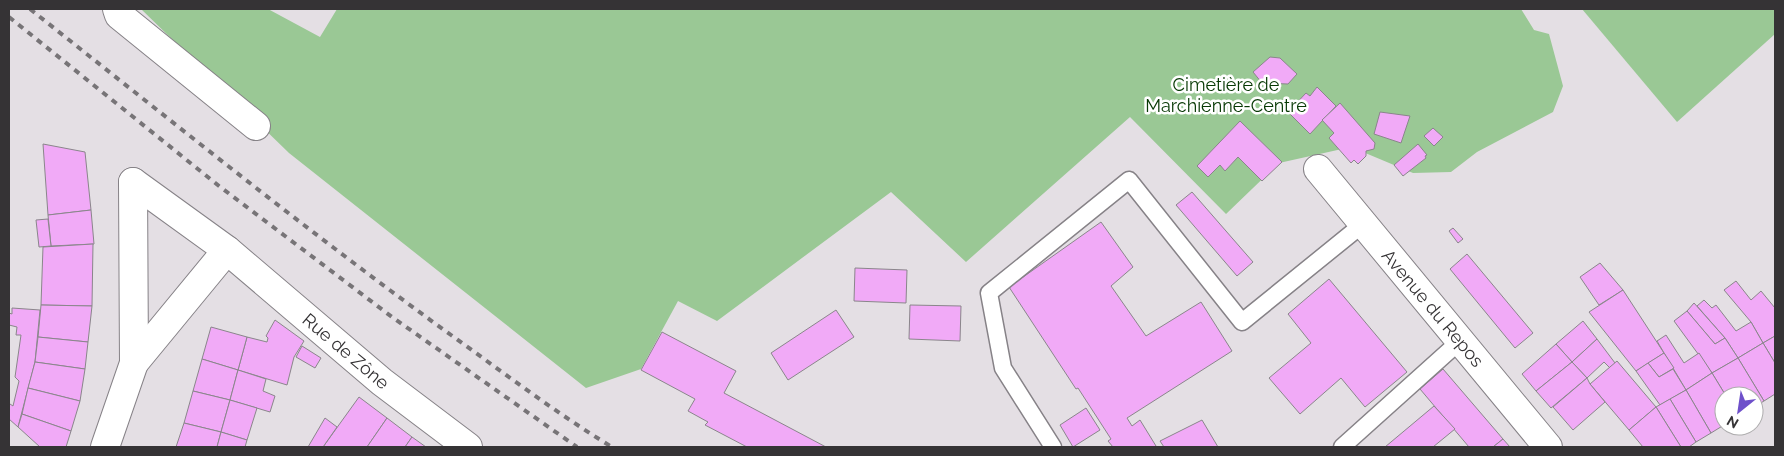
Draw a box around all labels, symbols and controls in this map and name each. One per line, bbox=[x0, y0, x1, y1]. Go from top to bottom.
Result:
park label: Cimetière de Marchienne-Centre bbox=[1145, 74, 1307, 116]
street label: Avenue du Repos bbox=[1378, 245, 1488, 371]
street label: Rue de Zône bbox=[298, 309, 394, 394]
north arrow bbox=[1714, 386, 1764, 436]
text: N bbox=[1724, 413, 1741, 432]

